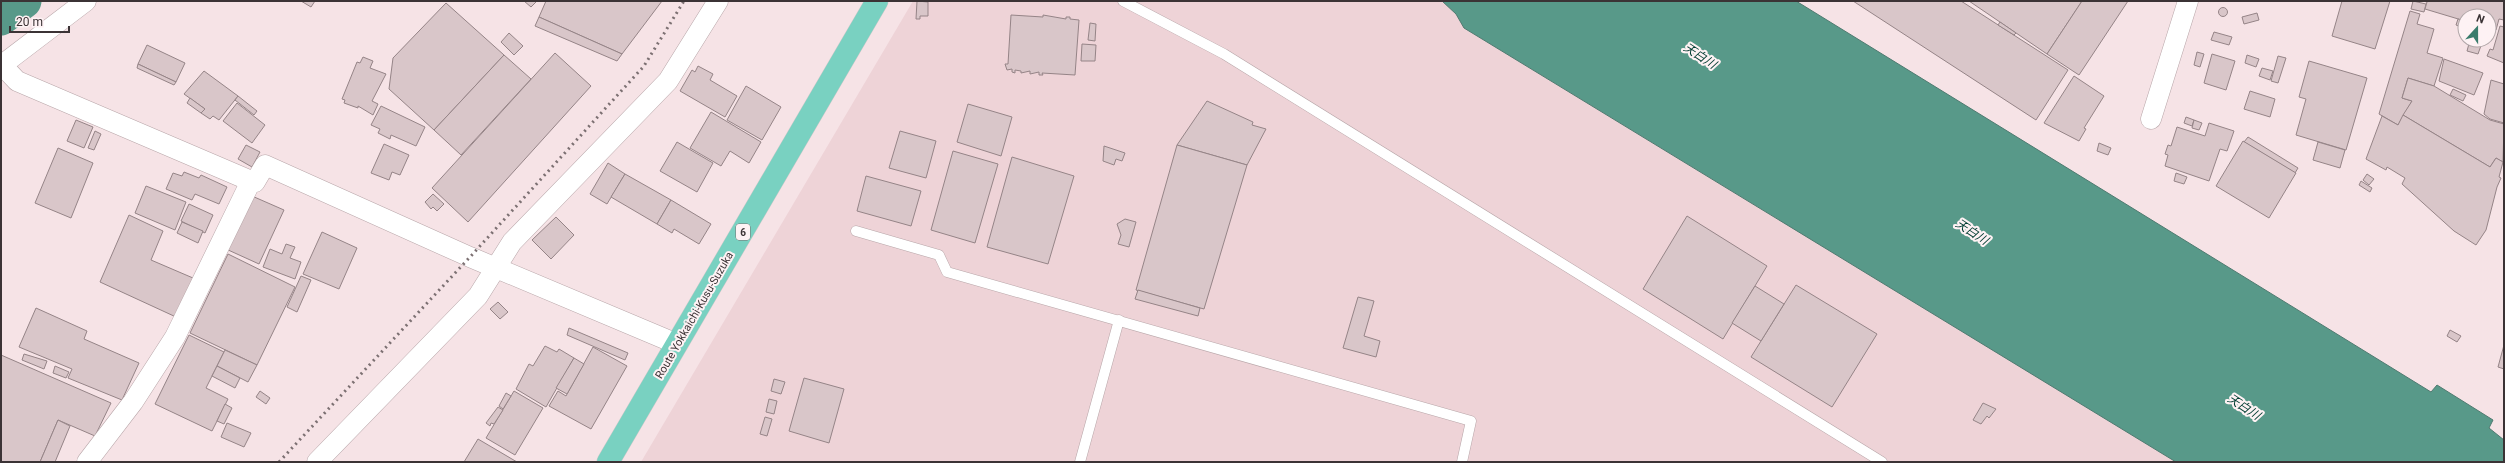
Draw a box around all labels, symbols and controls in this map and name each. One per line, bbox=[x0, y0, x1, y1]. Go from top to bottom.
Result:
scale bar bbox=[10, 8, 69, 34]
north arrow bbox=[2457, 8, 2497, 48]
text: N bbox=[2474, 12, 2487, 27]
text: 20 m bbox=[16, 15, 43, 29]
water label: 天白川 bbox=[1681, 40, 1721, 73]
water label: 天白川 bbox=[1953, 216, 1993, 249]
road number: 6 bbox=[736, 224, 750, 240]
street label: Route Yokkaichi-Kusu-Suzuka bbox=[653, 249, 736, 381]
water label: 天白川 bbox=[2225, 391, 2265, 424]

